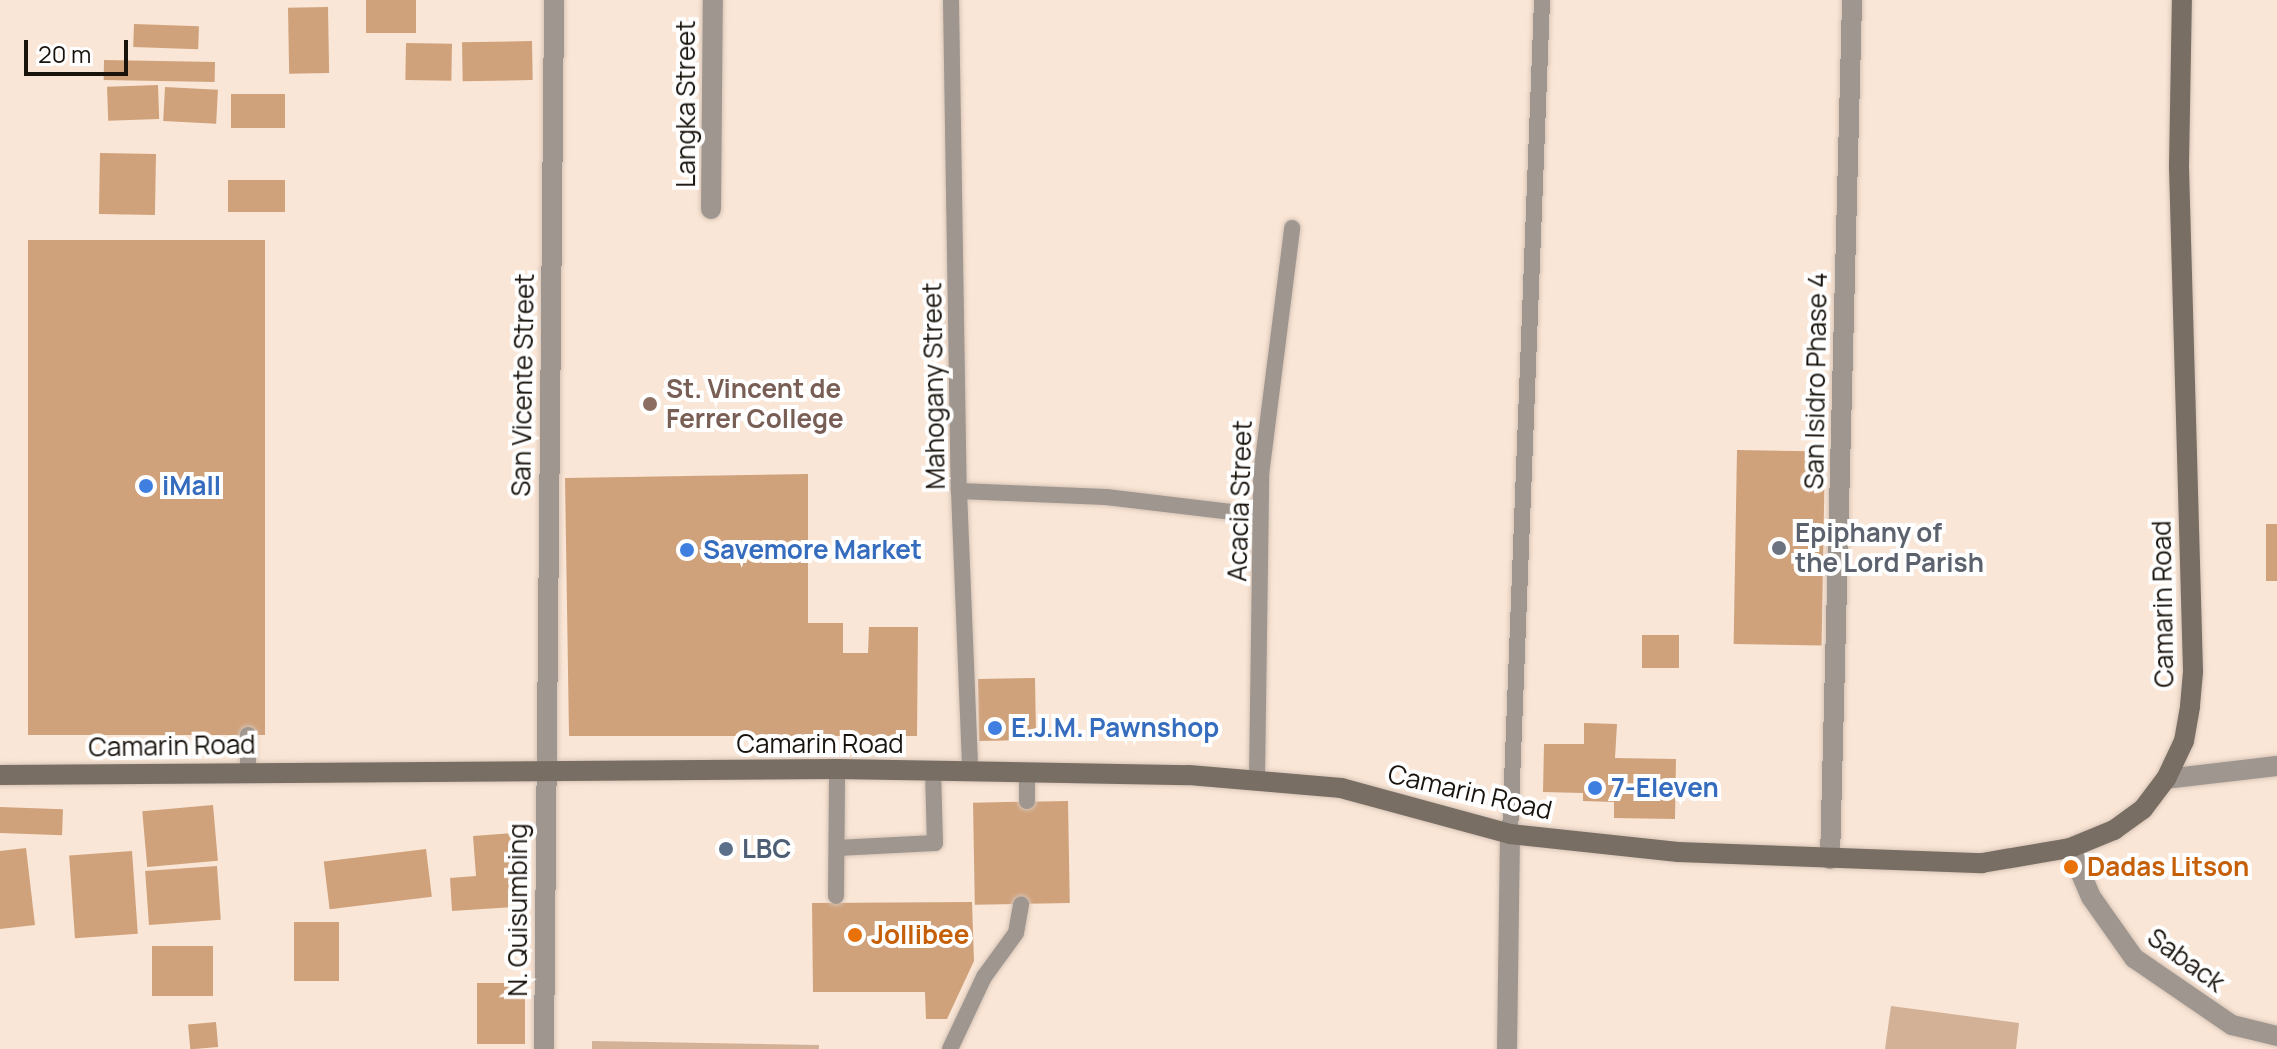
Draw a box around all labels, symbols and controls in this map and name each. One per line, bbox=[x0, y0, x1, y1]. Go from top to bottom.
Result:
street label: Langka Street bbox=[670, 20, 702, 188]
scale bar bbox=[28, 24, 132, 74]
text: 20 m bbox=[38, 37, 91, 70]
street label: San Isidro Phase 4 bbox=[1799, 272, 1833, 490]
street label: San Vicente Street bbox=[505, 273, 541, 497]
street label: Mahogany Street bbox=[917, 282, 951, 490]
place label: St. Vincent de Ferrer College bbox=[666, 373, 844, 434]
marker: St. Vincent de Ferrer College bbox=[641, 395, 659, 413]
street label: Acacia Street bbox=[1222, 420, 1258, 582]
place label: iMall bbox=[162, 470, 221, 502]
marker: iMall bbox=[137, 477, 155, 495]
place label: Epiphany of the Lord Parish bbox=[1795, 517, 1984, 578]
street label: Camarin Road bbox=[2146, 520, 2180, 688]
place label: Savemore Market bbox=[703, 534, 922, 566]
marker: Epiphany of the Lord Parish bbox=[1770, 539, 1788, 557]
marker: Savemore Market bbox=[678, 541, 696, 559]
place label: E.J.M. Pawnshop bbox=[1011, 712, 1219, 744]
marker: E.J.M. Pawnshop bbox=[986, 719, 1004, 737]
street label: Camarin Road bbox=[736, 728, 904, 760]
street label: Camarin Road bbox=[88, 729, 256, 763]
street label: Camarin Road bbox=[1385, 758, 1555, 826]
place label: 7-Eleven bbox=[1611, 772, 1719, 804]
marker: 7-Eleven bbox=[1586, 779, 1604, 797]
street label: N. Quisumbing bbox=[502, 823, 534, 997]
place label: LBC bbox=[742, 833, 791, 865]
marker: LBC bbox=[717, 840, 735, 858]
place label: Dadas Litson bbox=[2087, 851, 2249, 883]
marker: Dadas Litson bbox=[2062, 858, 2080, 876]
place label: Jollibee bbox=[871, 919, 969, 951]
street label: Saback bbox=[2141, 922, 2231, 998]
marker: Jollibee bbox=[846, 926, 864, 944]

